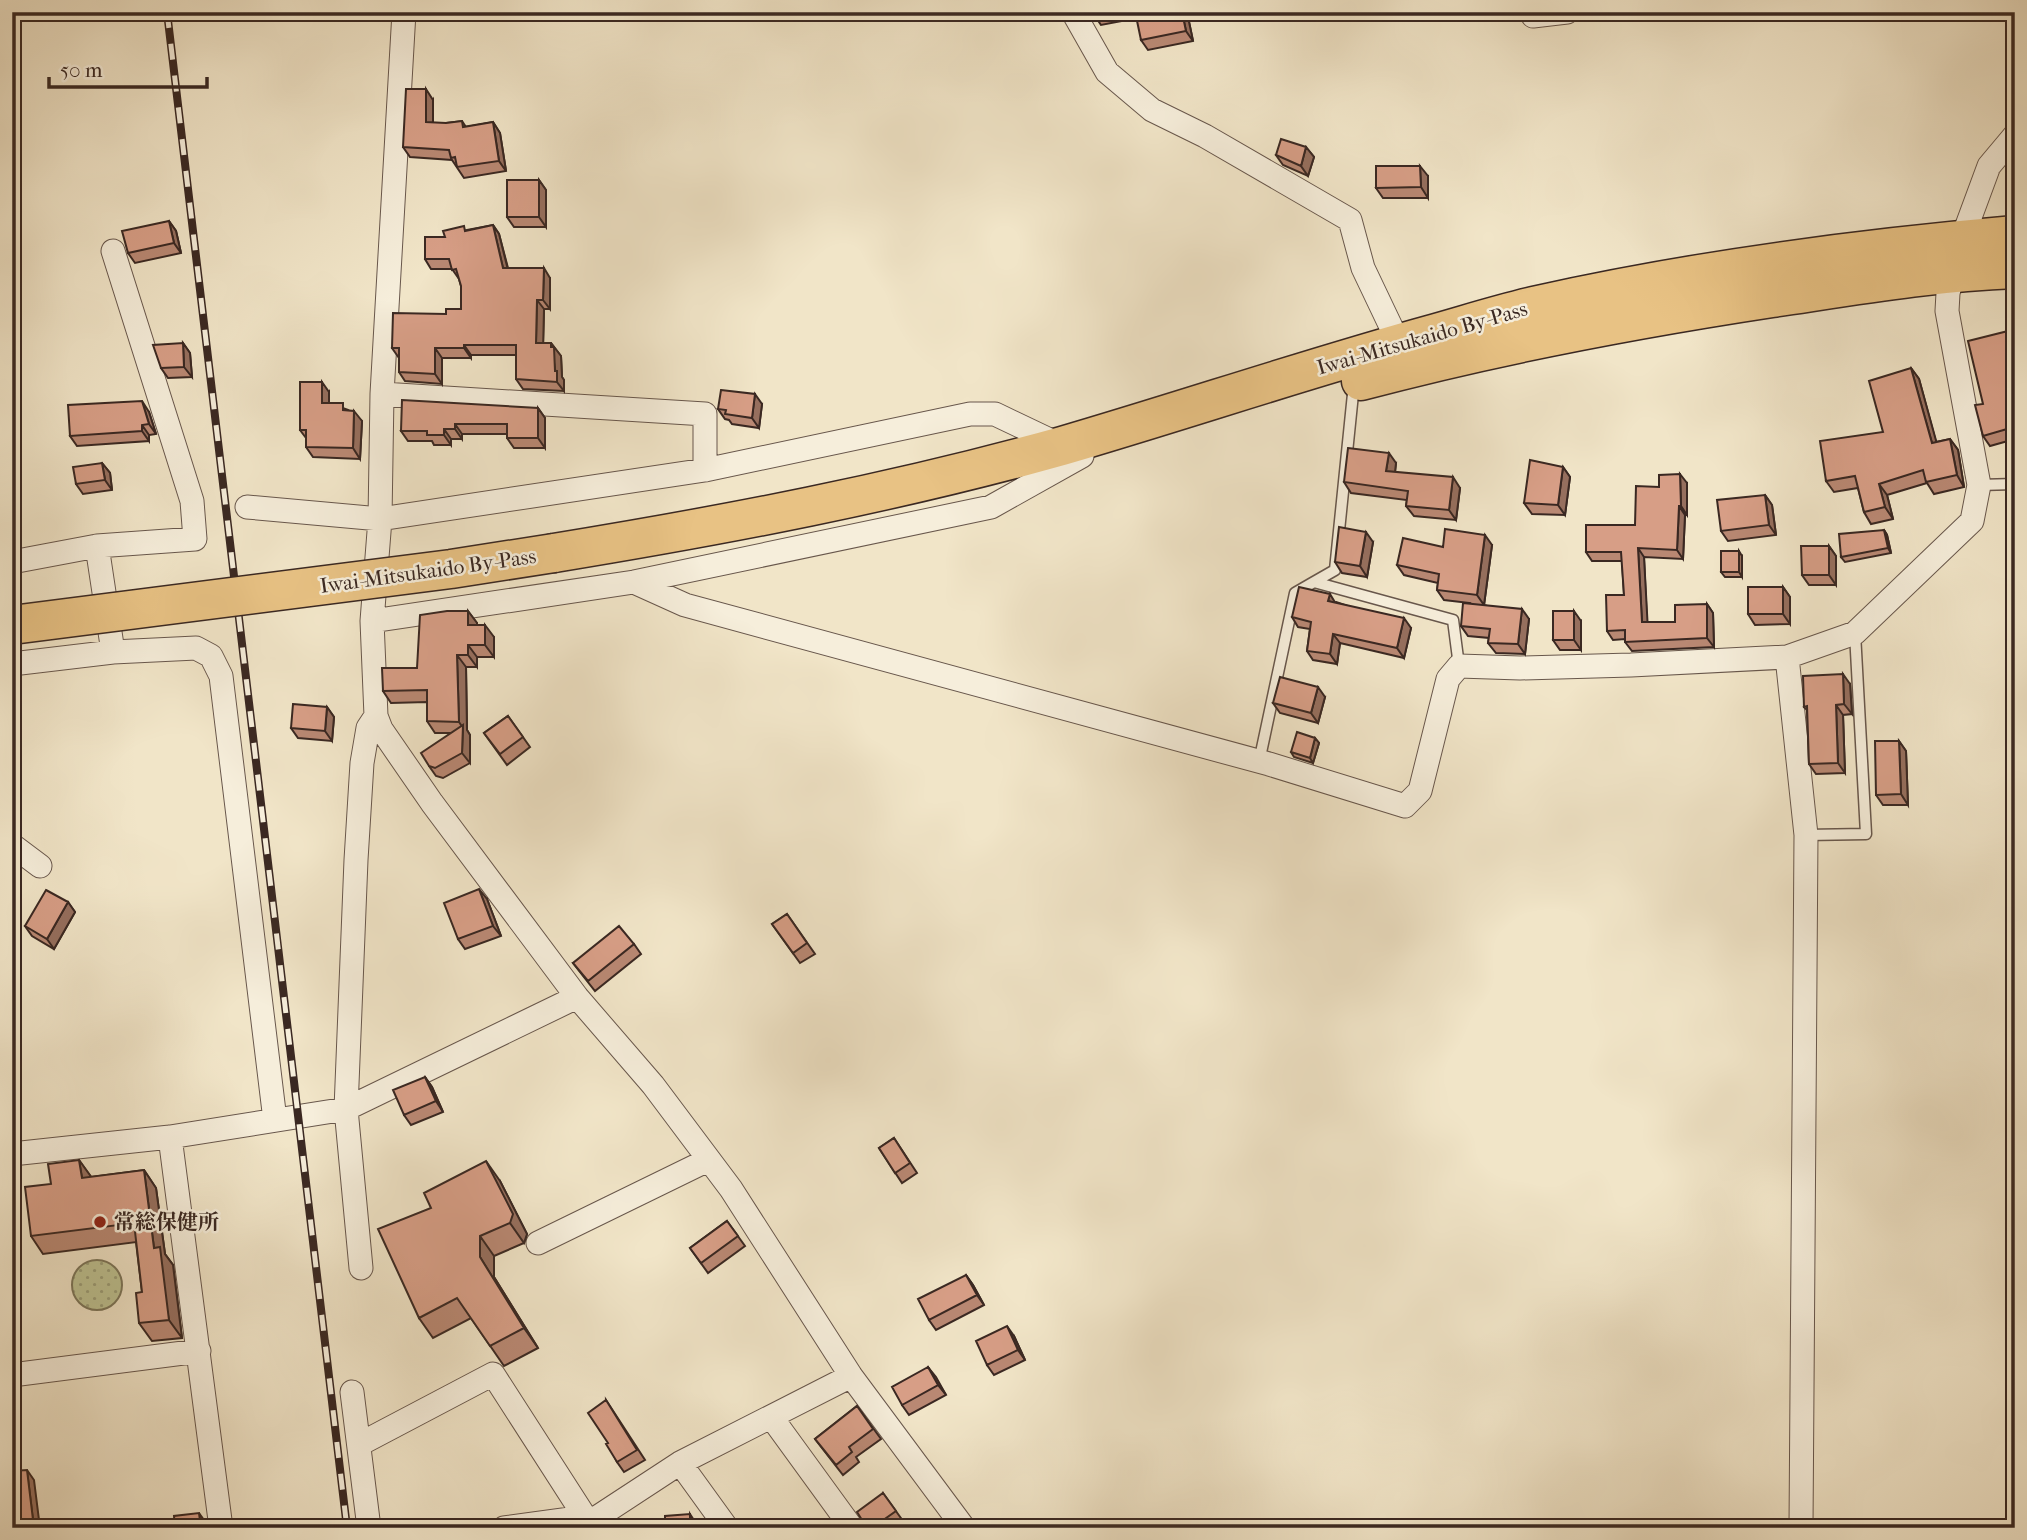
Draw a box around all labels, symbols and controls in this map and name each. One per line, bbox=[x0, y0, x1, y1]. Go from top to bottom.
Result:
scale bar bbox=[49, 46, 206, 90]
text: 50 m bbox=[60, 58, 103, 82]
street label: Iwai-Mitsukaido By-Pass bbox=[1314, 296, 1530, 380]
street label: Iwai-Mitsukaido By-Pass bbox=[318, 544, 538, 598]
place label: 常総保健所 bbox=[114, 1210, 219, 1234]
marker: 常総保健所 bbox=[92, 1214, 108, 1230]

